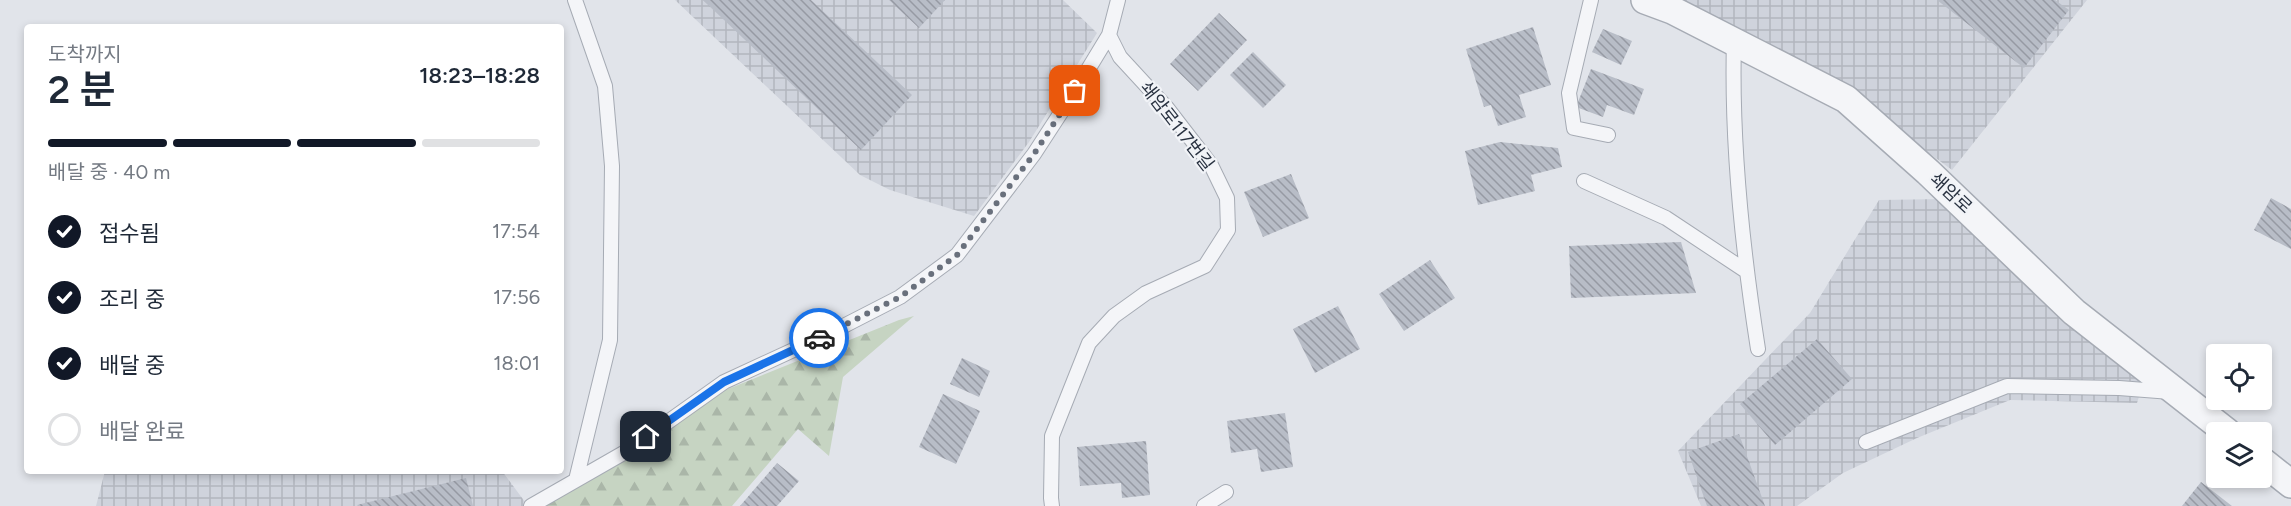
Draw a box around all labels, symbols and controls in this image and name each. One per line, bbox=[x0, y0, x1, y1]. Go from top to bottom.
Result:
text: 도착까지 bbox=[48, 42, 122, 66]
text: 18:23–18:28 bbox=[419, 62, 540, 89]
pin bbox=[1049, 65, 1100, 116]
text: 2 분 bbox=[48, 66, 116, 113]
icon: bag bbox=[1058, 74, 1091, 107]
street label: 쇄암로117번길 bbox=[1135, 77, 1219, 175]
text: 배달 중 · 40 m bbox=[48, 160, 170, 184]
street label: 쇄암로 bbox=[1925, 168, 1977, 218]
icon: check bbox=[48, 215, 81, 248]
text: 17:54 bbox=[492, 219, 540, 243]
text: 접수됨 bbox=[99, 220, 160, 247]
icon: check bbox=[48, 281, 81, 314]
text: 17:56 bbox=[493, 285, 540, 309]
text: 조리 중 bbox=[99, 286, 165, 313]
courier bbox=[789, 308, 849, 368]
icon: car bbox=[803, 322, 836, 355]
map controls bbox=[2206, 344, 2272, 488]
button: locate bbox=[2206, 344, 2272, 410]
icon: check bbox=[48, 347, 81, 380]
text: 18:01 bbox=[493, 351, 540, 375]
text: 배달 중 bbox=[99, 352, 165, 379]
pin bbox=[620, 411, 671, 462]
text: 배달 완료 bbox=[99, 418, 185, 445]
icon: home bbox=[629, 420, 662, 453]
button: layers bbox=[2206, 422, 2272, 488]

